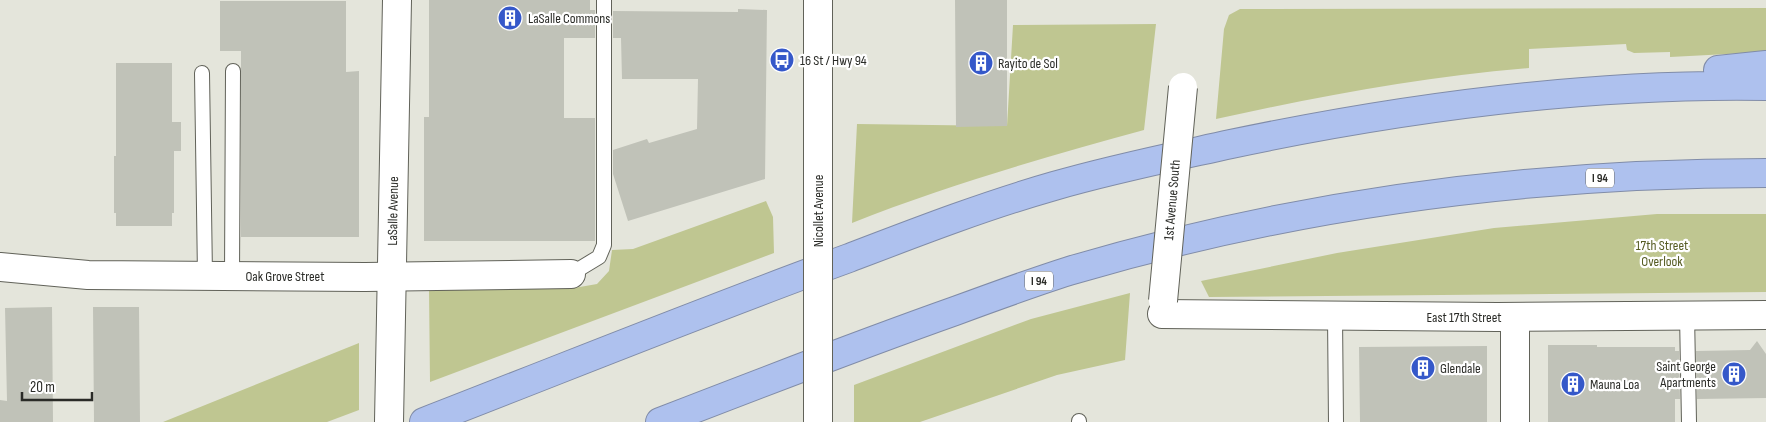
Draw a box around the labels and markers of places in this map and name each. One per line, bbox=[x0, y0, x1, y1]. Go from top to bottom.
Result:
building icon: LaSalle Commons bbox=[497, 5, 523, 31]
place label: LaSalle Commons bbox=[528, 10, 610, 27]
bus stop icon: 16 St / Hwy 94 bbox=[769, 47, 795, 73]
building icon: Rayito de Sol bbox=[968, 50, 994, 76]
place label: 16 St / Hwy 94 bbox=[800, 52, 867, 69]
place label: Rayito de Sol bbox=[998, 55, 1058, 72]
building icon: Glendale bbox=[1410, 355, 1436, 381]
place label: Saint George Apartments bbox=[1656, 358, 1716, 391]
place label: Glendale bbox=[1440, 360, 1481, 377]
building icon: Saint George Apartments bbox=[1721, 361, 1747, 387]
building icon: Mauna Loa bbox=[1560, 371, 1586, 397]
place label: Mauna Loa bbox=[1590, 376, 1639, 393]

